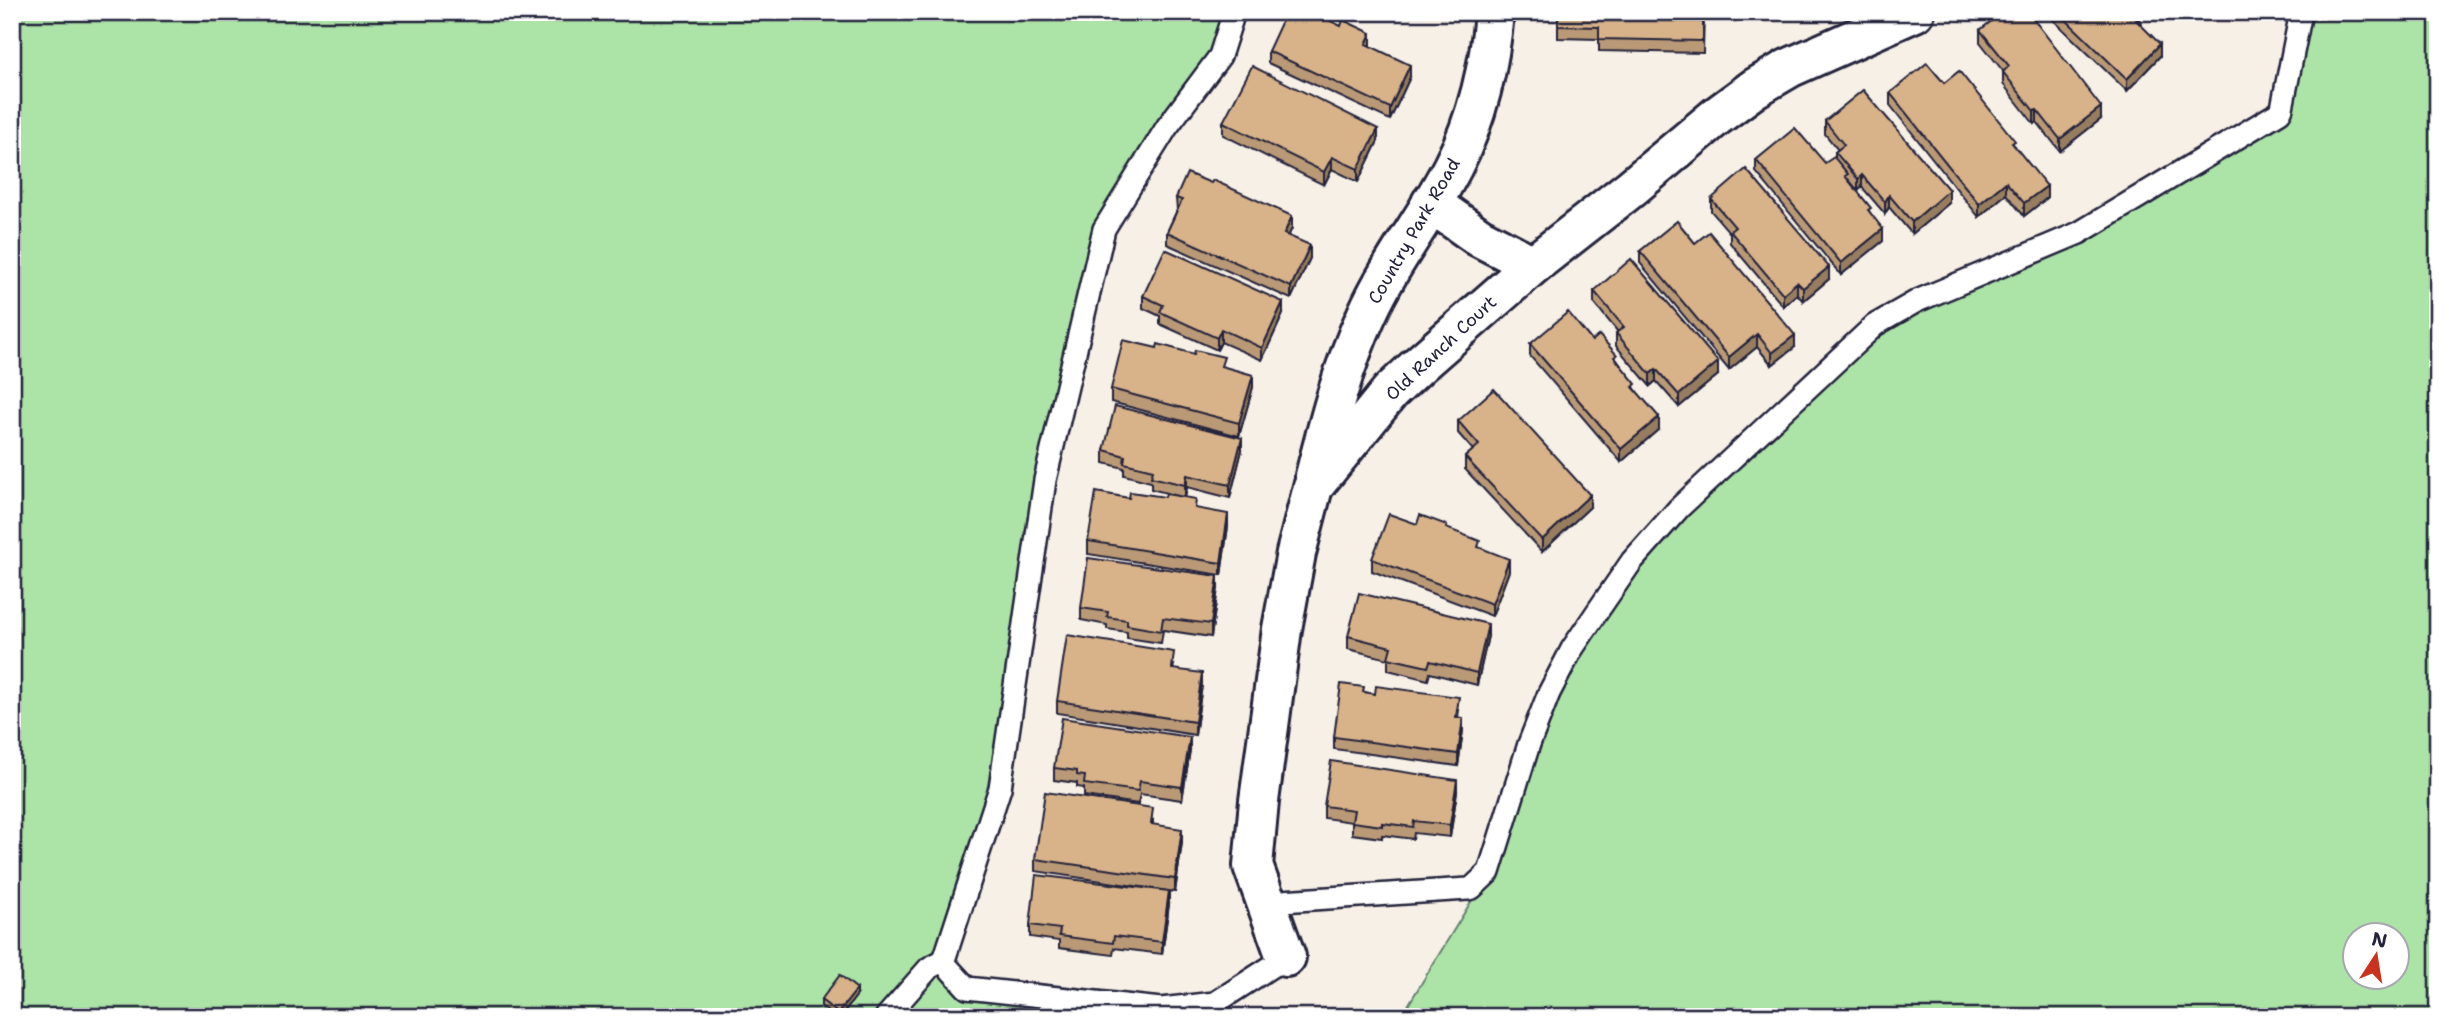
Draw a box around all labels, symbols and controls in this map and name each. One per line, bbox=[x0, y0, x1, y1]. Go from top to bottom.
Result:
street label: Country Park Road bbox=[1362, 154, 1466, 308]
street label: Old Ranch Court bbox=[1380, 290, 1502, 406]
north arrow bbox=[2342, 920, 2412, 990]
text: N bbox=[2369, 926, 2389, 954]

